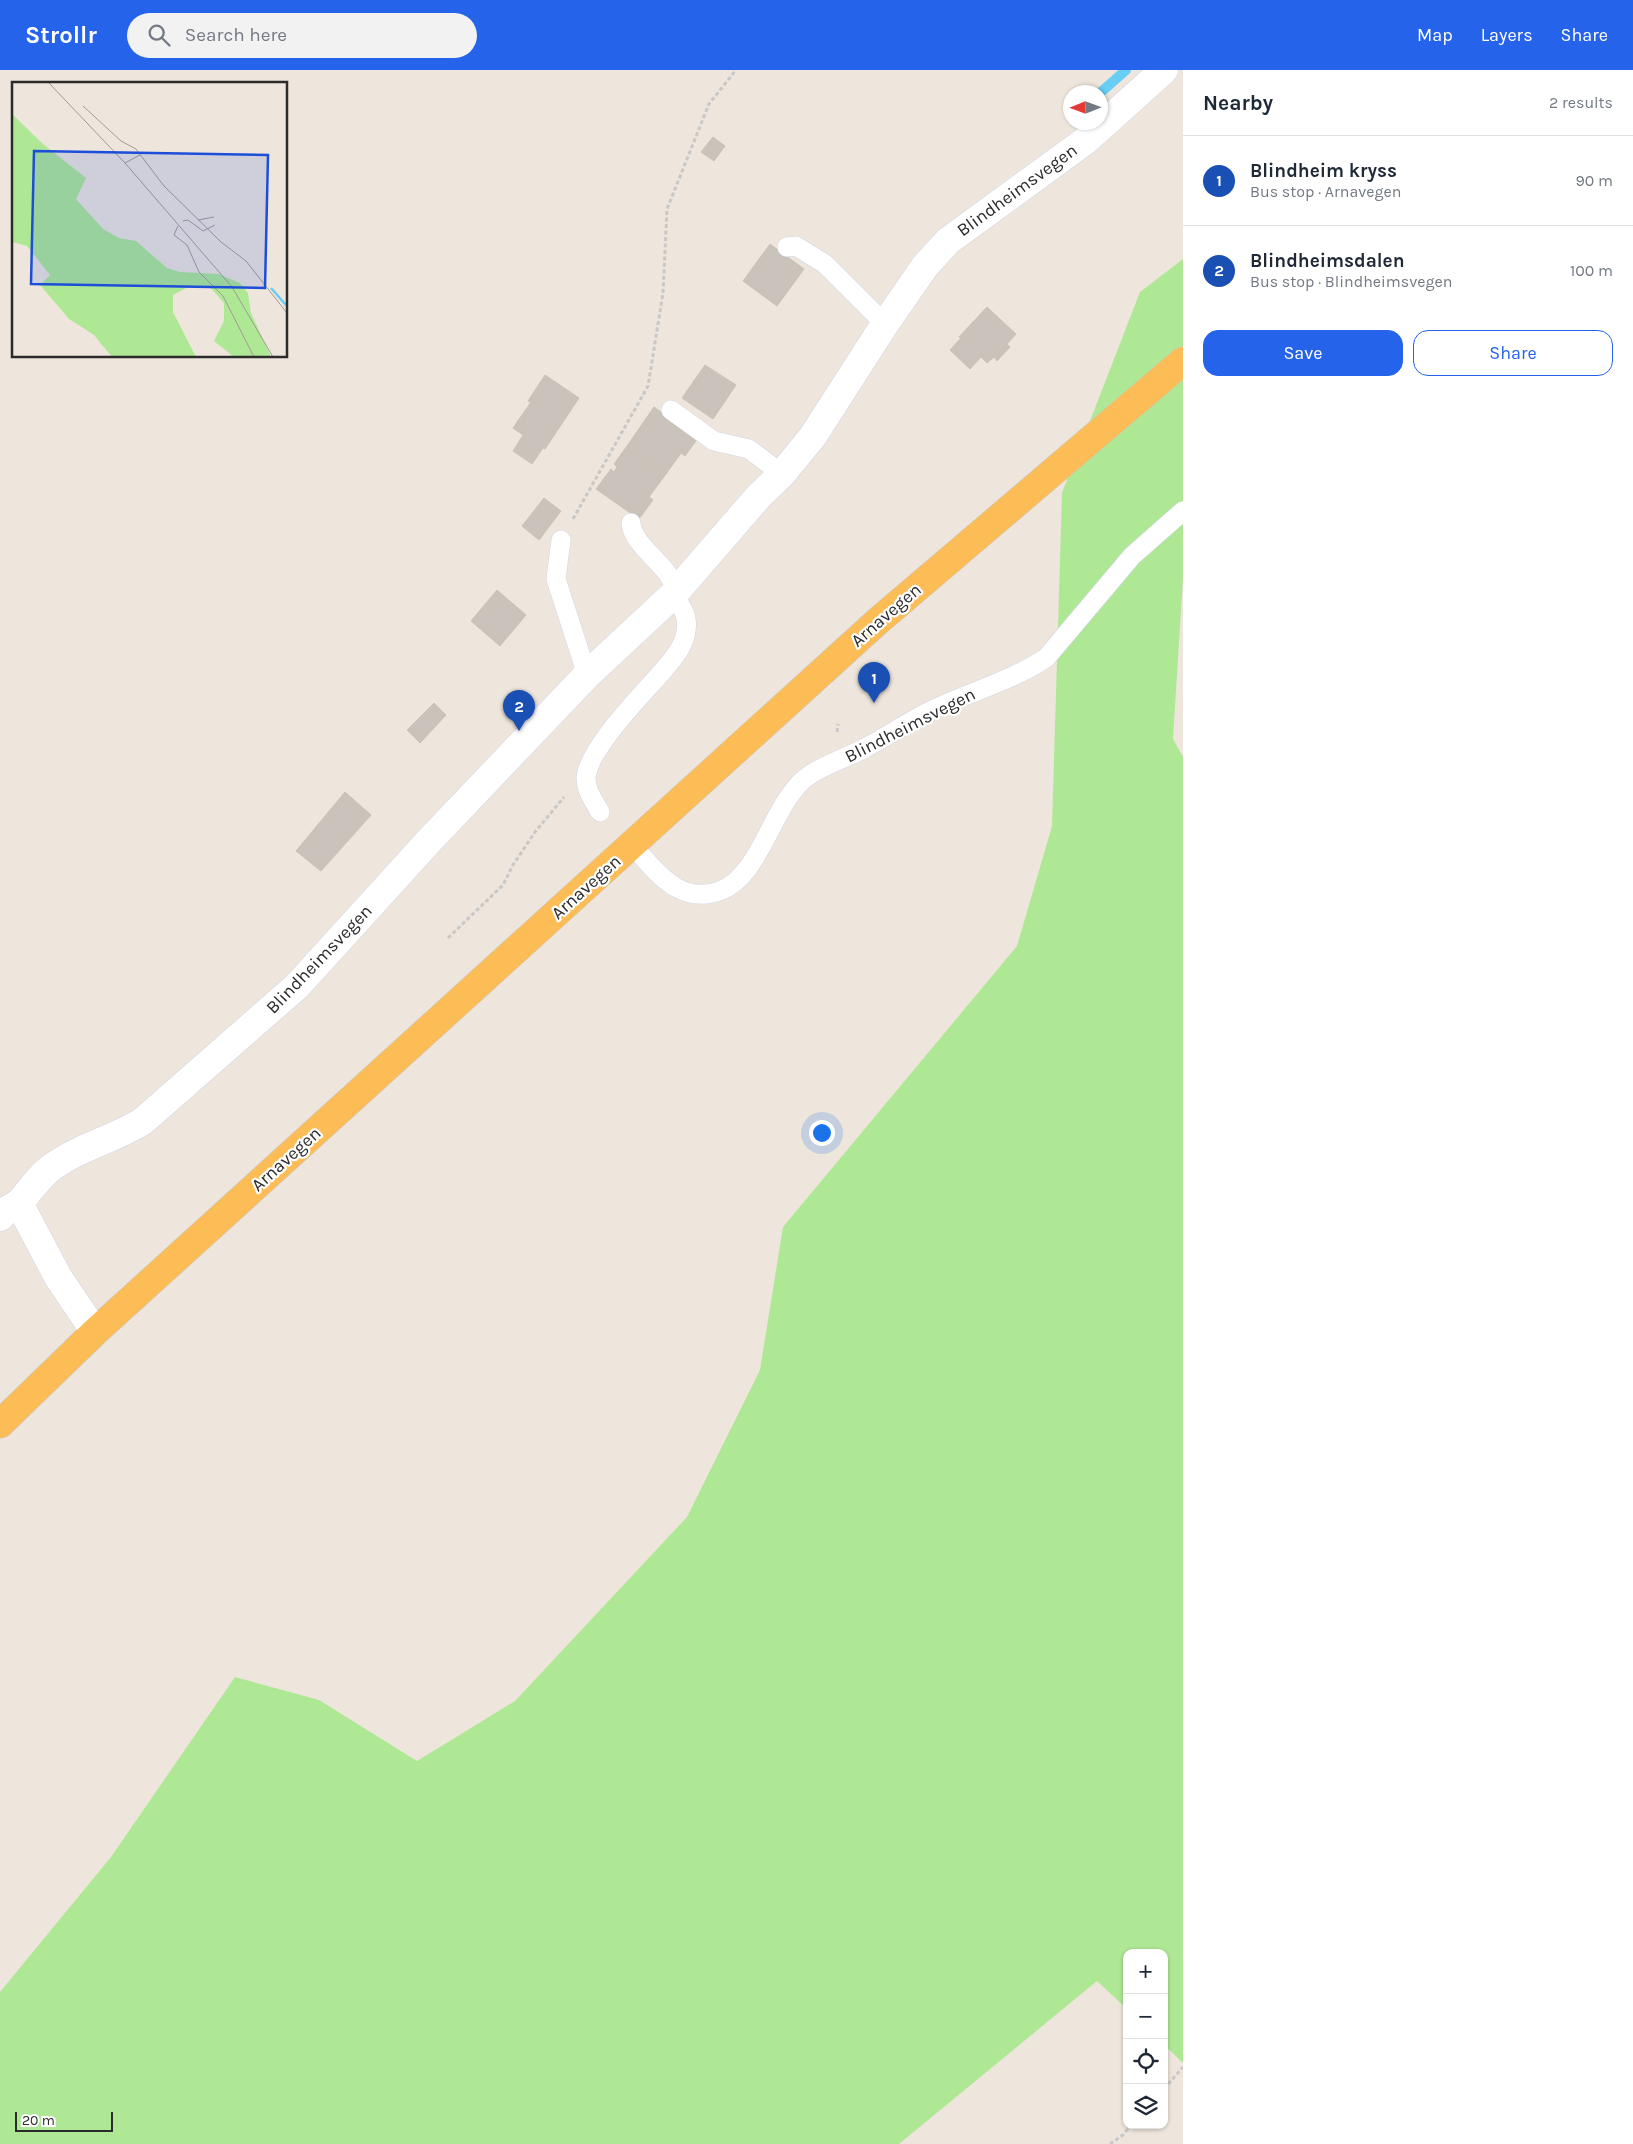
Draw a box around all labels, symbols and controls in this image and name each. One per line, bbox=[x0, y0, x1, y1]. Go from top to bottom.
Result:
search box bbox=[127, 13, 477, 58]
text: Strollr bbox=[25, 21, 97, 49]
icon: search bbox=[145, 21, 173, 49]
text: Search here bbox=[185, 24, 287, 46]
text: Map bbox=[1417, 24, 1453, 46]
text: Layers bbox=[1481, 24, 1533, 46]
text: Share bbox=[1561, 24, 1608, 46]
inset map bbox=[12, 82, 288, 358]
north arrow bbox=[1063, 85, 1108, 130]
text: Nearby bbox=[1203, 91, 1273, 115]
text: 2 results bbox=[1549, 93, 1613, 112]
street label: Blindheimsvegen bbox=[953, 139, 1081, 241]
text: Blindheim kryss bbox=[1250, 160, 1397, 182]
text: 1 bbox=[1216, 171, 1222, 190]
text: 90 m bbox=[1575, 171, 1613, 190]
text: Bus stop · Arnavegen bbox=[1250, 182, 1401, 201]
text: Blindheimsdalen bbox=[1250, 250, 1405, 272]
text: 2 bbox=[1214, 261, 1224, 280]
text: 100 m bbox=[1570, 261, 1613, 280]
text: Bus stop · Blindheimsvegen bbox=[1250, 272, 1452, 291]
button: Save bbox=[1203, 330, 1403, 376]
button: Share bbox=[1413, 330, 1613, 376]
street label: Arnavegen bbox=[846, 578, 926, 652]
pin: 1 bbox=[858, 662, 890, 703]
street label: Blindheimsvegen bbox=[841, 683, 979, 767]
pin: 2 bbox=[503, 690, 535, 731]
street label: Arnavegen bbox=[547, 850, 625, 924]
street label: Blindheimsvegen bbox=[261, 900, 377, 1018]
your location bbox=[809, 1120, 835, 1146]
street label: Arnavegen bbox=[247, 1122, 325, 1196]
map controls bbox=[1123, 1949, 1168, 2129]
button: + bbox=[1123, 1949, 1168, 1994]
button: − bbox=[1123, 1994, 1168, 2039]
button: locate bbox=[1123, 2039, 1168, 2084]
button: layers bbox=[1123, 2084, 1168, 2129]
scale bar bbox=[15, 2109, 112, 2132]
text: 20 m bbox=[22, 2112, 55, 2129]

